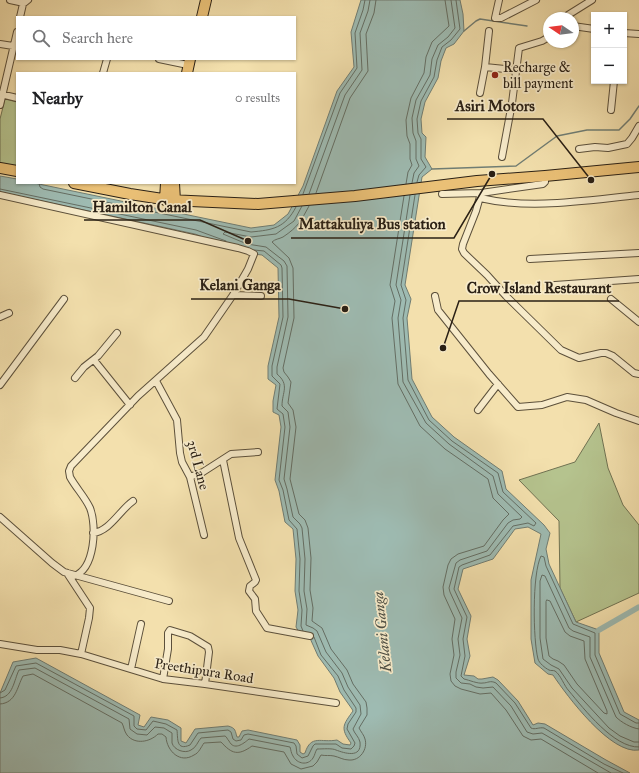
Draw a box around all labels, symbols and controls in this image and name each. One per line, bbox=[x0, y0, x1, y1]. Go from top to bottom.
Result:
north arrow bbox=[543, 12, 579, 48]
map controls bbox=[591, 12, 627, 84]
button: + bbox=[591, 12, 627, 48]
search box bbox=[16, 16, 296, 60]
icon: search bbox=[30, 27, 52, 49]
text: Search here bbox=[62, 29, 133, 47]
button: − bbox=[591, 48, 627, 84]
place label: Recharge & bill payment bbox=[503, 59, 574, 92]
marker: Recharge & bill payment bbox=[490, 70, 500, 80]
text: Nearby bbox=[32, 88, 83, 109]
text: 0 results bbox=[235, 90, 280, 106]
callout: Asiri Motors bbox=[447, 92, 543, 119]
text: Asiri Motors bbox=[454, 97, 535, 115]
callout: Hamilton Canal bbox=[84, 193, 200, 220]
text: Hamilton Canal bbox=[92, 198, 193, 216]
callout: Mattakuliya Bus station bbox=[291, 211, 454, 238]
text: Mattakuliya Bus station bbox=[298, 215, 446, 234]
callout: Kelani Ganga bbox=[191, 272, 289, 299]
callout: Crow Island Restaurant bbox=[459, 274, 619, 301]
text: Kelani Ganga bbox=[199, 276, 281, 295]
text: Crow Island Restaurant bbox=[467, 279, 612, 297]
street label: 3rd Lane bbox=[183, 438, 213, 492]
water label: Kelani Ganga bbox=[369, 591, 395, 674]
street label: Preethipura Road bbox=[153, 655, 255, 687]

